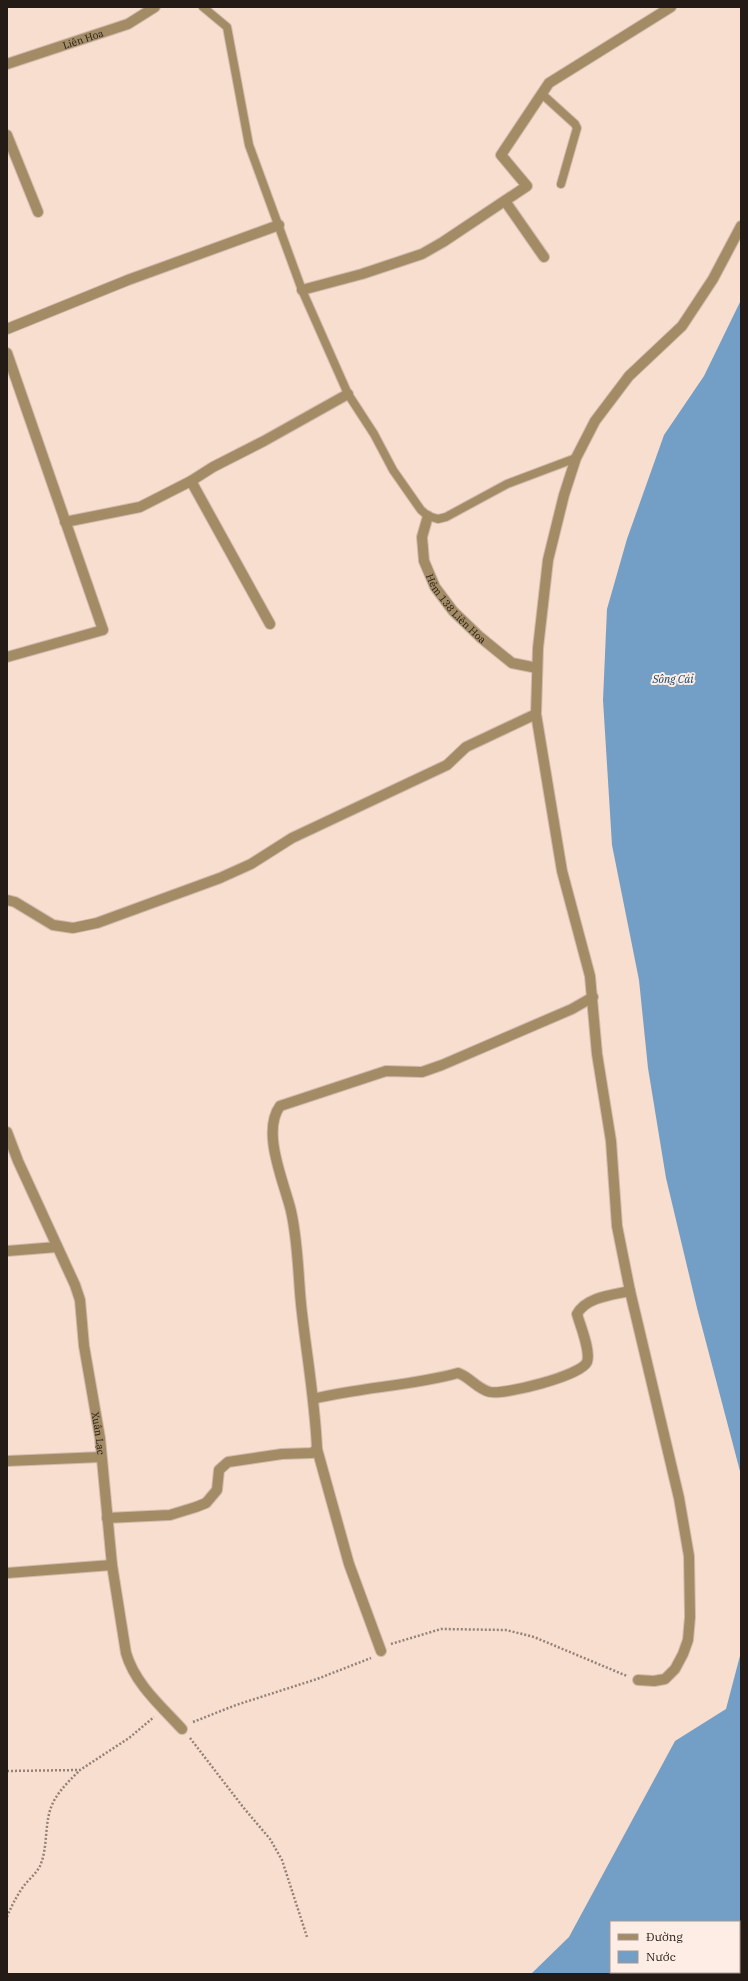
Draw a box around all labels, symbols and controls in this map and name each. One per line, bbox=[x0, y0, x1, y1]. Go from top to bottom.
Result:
street label: Liên Hoa bbox=[61, 26, 106, 52]
street label: Hẻm 138 Liên Hoa bbox=[423, 572, 489, 647]
water label: Sông Cái bbox=[652, 672, 694, 686]
street label: Xuân Lạc bbox=[89, 1411, 108, 1455]
legend bbox=[610, 1921, 740, 1973]
text: Đường bbox=[646, 1929, 683, 1944]
text: Nước bbox=[646, 1949, 676, 1964]

